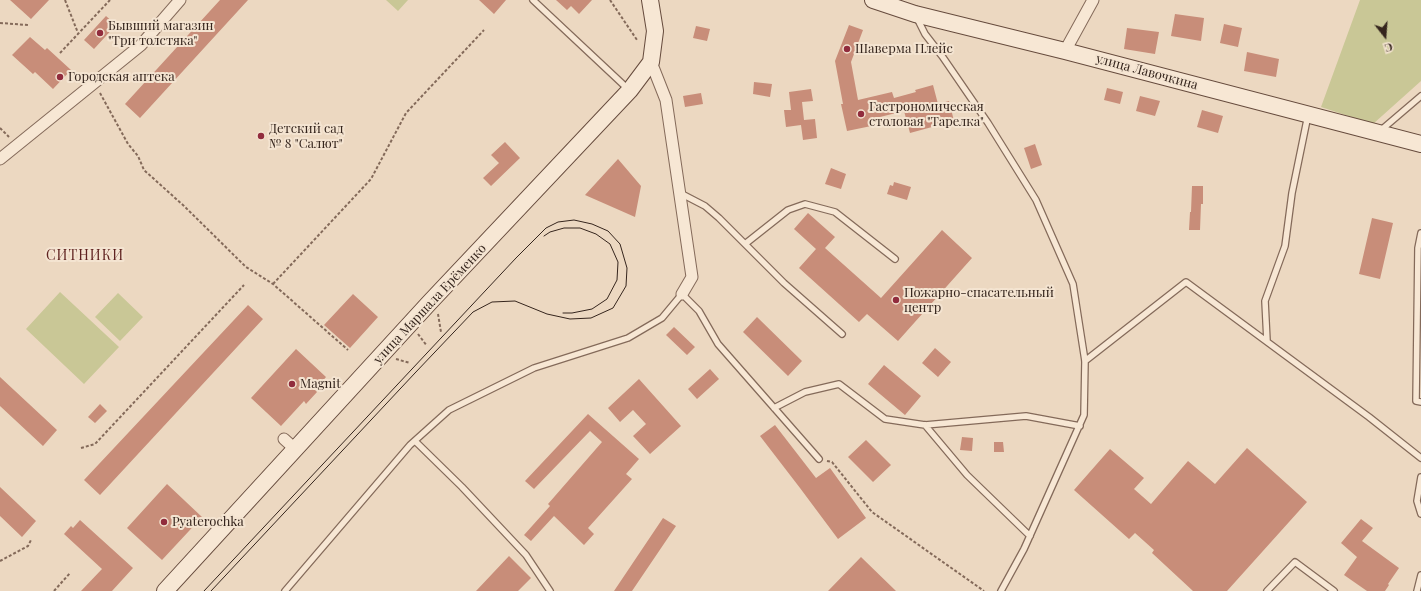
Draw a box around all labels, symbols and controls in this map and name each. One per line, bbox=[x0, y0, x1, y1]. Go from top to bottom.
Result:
north arrow bbox=[1365, 16, 1405, 56]
place label: Бывший магазин "Три толстяка" bbox=[108, 18, 214, 49]
marker: Бывший магазин "Три толстяка" bbox=[95, 28, 105, 38]
text: С bbox=[1383, 40, 1395, 56]
place label: Шаверма Плейс bbox=[855, 41, 953, 57]
marker: Шаверма Плейс bbox=[842, 44, 852, 54]
street label: улица Лавочкина bbox=[1094, 51, 1200, 93]
place label: Городская аптека bbox=[68, 69, 175, 85]
marker: Городская аптека bbox=[55, 72, 65, 82]
place label: Гастрономическая столовая "Тарелка" bbox=[869, 99, 984, 130]
marker: Гастрономическая столовая "Тарелка" bbox=[856, 109, 866, 119]
place label: Детский сад № 8 "Салют" bbox=[269, 121, 344, 152]
marker: Детский сад № 8 "Салют" bbox=[256, 131, 266, 141]
street label: улица Маршала Ерёменко bbox=[370, 241, 490, 367]
district label: СИТНИКИ bbox=[46, 248, 124, 264]
place label: Пожарно-спасательный центр bbox=[904, 285, 1054, 316]
marker: Пожарно-спасательный центр bbox=[891, 295, 901, 305]
place label: Magnit bbox=[300, 376, 341, 392]
marker: Magnit bbox=[287, 379, 297, 389]
place label: Pyaterochka bbox=[172, 514, 244, 530]
marker: Pyaterochka bbox=[159, 517, 169, 527]

